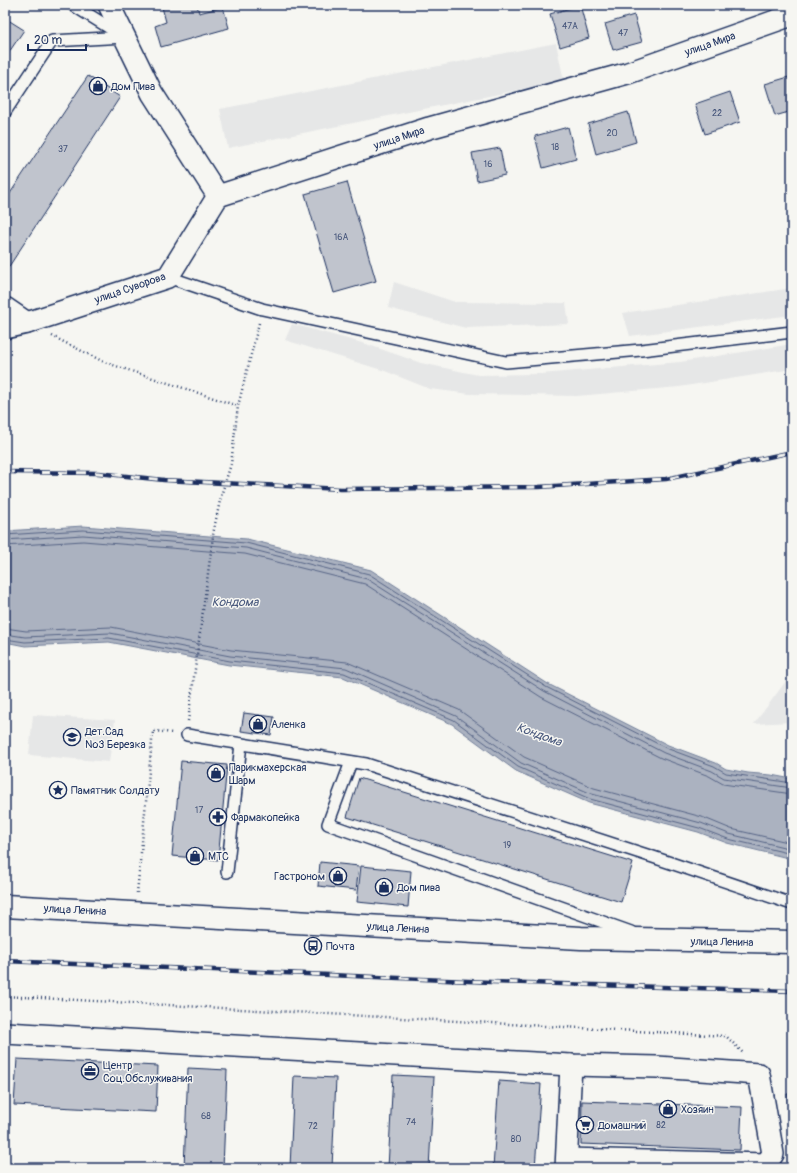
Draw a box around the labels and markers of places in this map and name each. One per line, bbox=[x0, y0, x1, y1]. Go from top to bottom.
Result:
shop icon: Дом Пива bbox=[88, 76, 108, 96]
place label: Дом Пива bbox=[110, 80, 155, 93]
shop icon: Аленка bbox=[248, 714, 268, 734]
place label: Аленка bbox=[271, 718, 306, 731]
place label: Дет.Сад №3 Березка bbox=[84, 725, 146, 751]
school or university icon: Дет.Сад №3 Березка bbox=[62, 727, 82, 747]
place label: Парикмахерская Шарм bbox=[229, 761, 307, 787]
shop icon: Парикмахерская Шарм bbox=[206, 763, 226, 783]
place icon: Памятник Солдату bbox=[48, 780, 68, 800]
place label: Памятник Солдату bbox=[71, 784, 160, 797]
pharmacy icon: Фармакопейка bbox=[208, 807, 228, 827]
place label: Фармакопейка bbox=[231, 811, 300, 824]
shop icon: МТС bbox=[185, 846, 205, 866]
place label: МТС bbox=[208, 850, 229, 863]
shop icon: Гастроном bbox=[328, 866, 348, 886]
place label: Гастроном bbox=[274, 870, 325, 883]
shop icon: Дом пива bbox=[374, 877, 394, 897]
place label: Дом пива bbox=[396, 881, 440, 894]
bus stop icon: Почта bbox=[303, 936, 323, 956]
place label: Почта bbox=[326, 940, 355, 953]
place label: Центр Соц.Обслуживания bbox=[103, 1059, 192, 1085]
office icon: Центр Соц.Обслуживания bbox=[80, 1061, 100, 1081]
shop icon: Хозяин bbox=[658, 1099, 678, 1119]
place label: Хозяин bbox=[681, 1103, 714, 1116]
supermarket icon: Домашний bbox=[575, 1115, 595, 1135]
place label: Домашний bbox=[597, 1119, 646, 1132]

